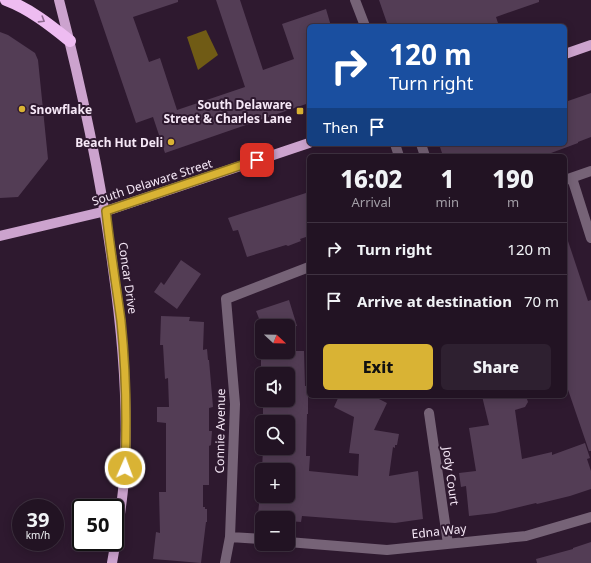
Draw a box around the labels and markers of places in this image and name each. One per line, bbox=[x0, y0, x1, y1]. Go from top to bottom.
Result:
place label: South Delaware Street & Charles Lane bbox=[163, 96, 292, 127]
place label: Snowflake bbox=[30, 101, 92, 118]
marker: Snowflake bbox=[17, 104, 27, 114]
marker: South Delaware Street & Charles Lane bbox=[295, 106, 305, 116]
place label: Beach Hut Deli bbox=[75, 134, 163, 151]
marker: Beach Hut Deli bbox=[166, 137, 176, 147]
pin bbox=[240, 143, 274, 177]

